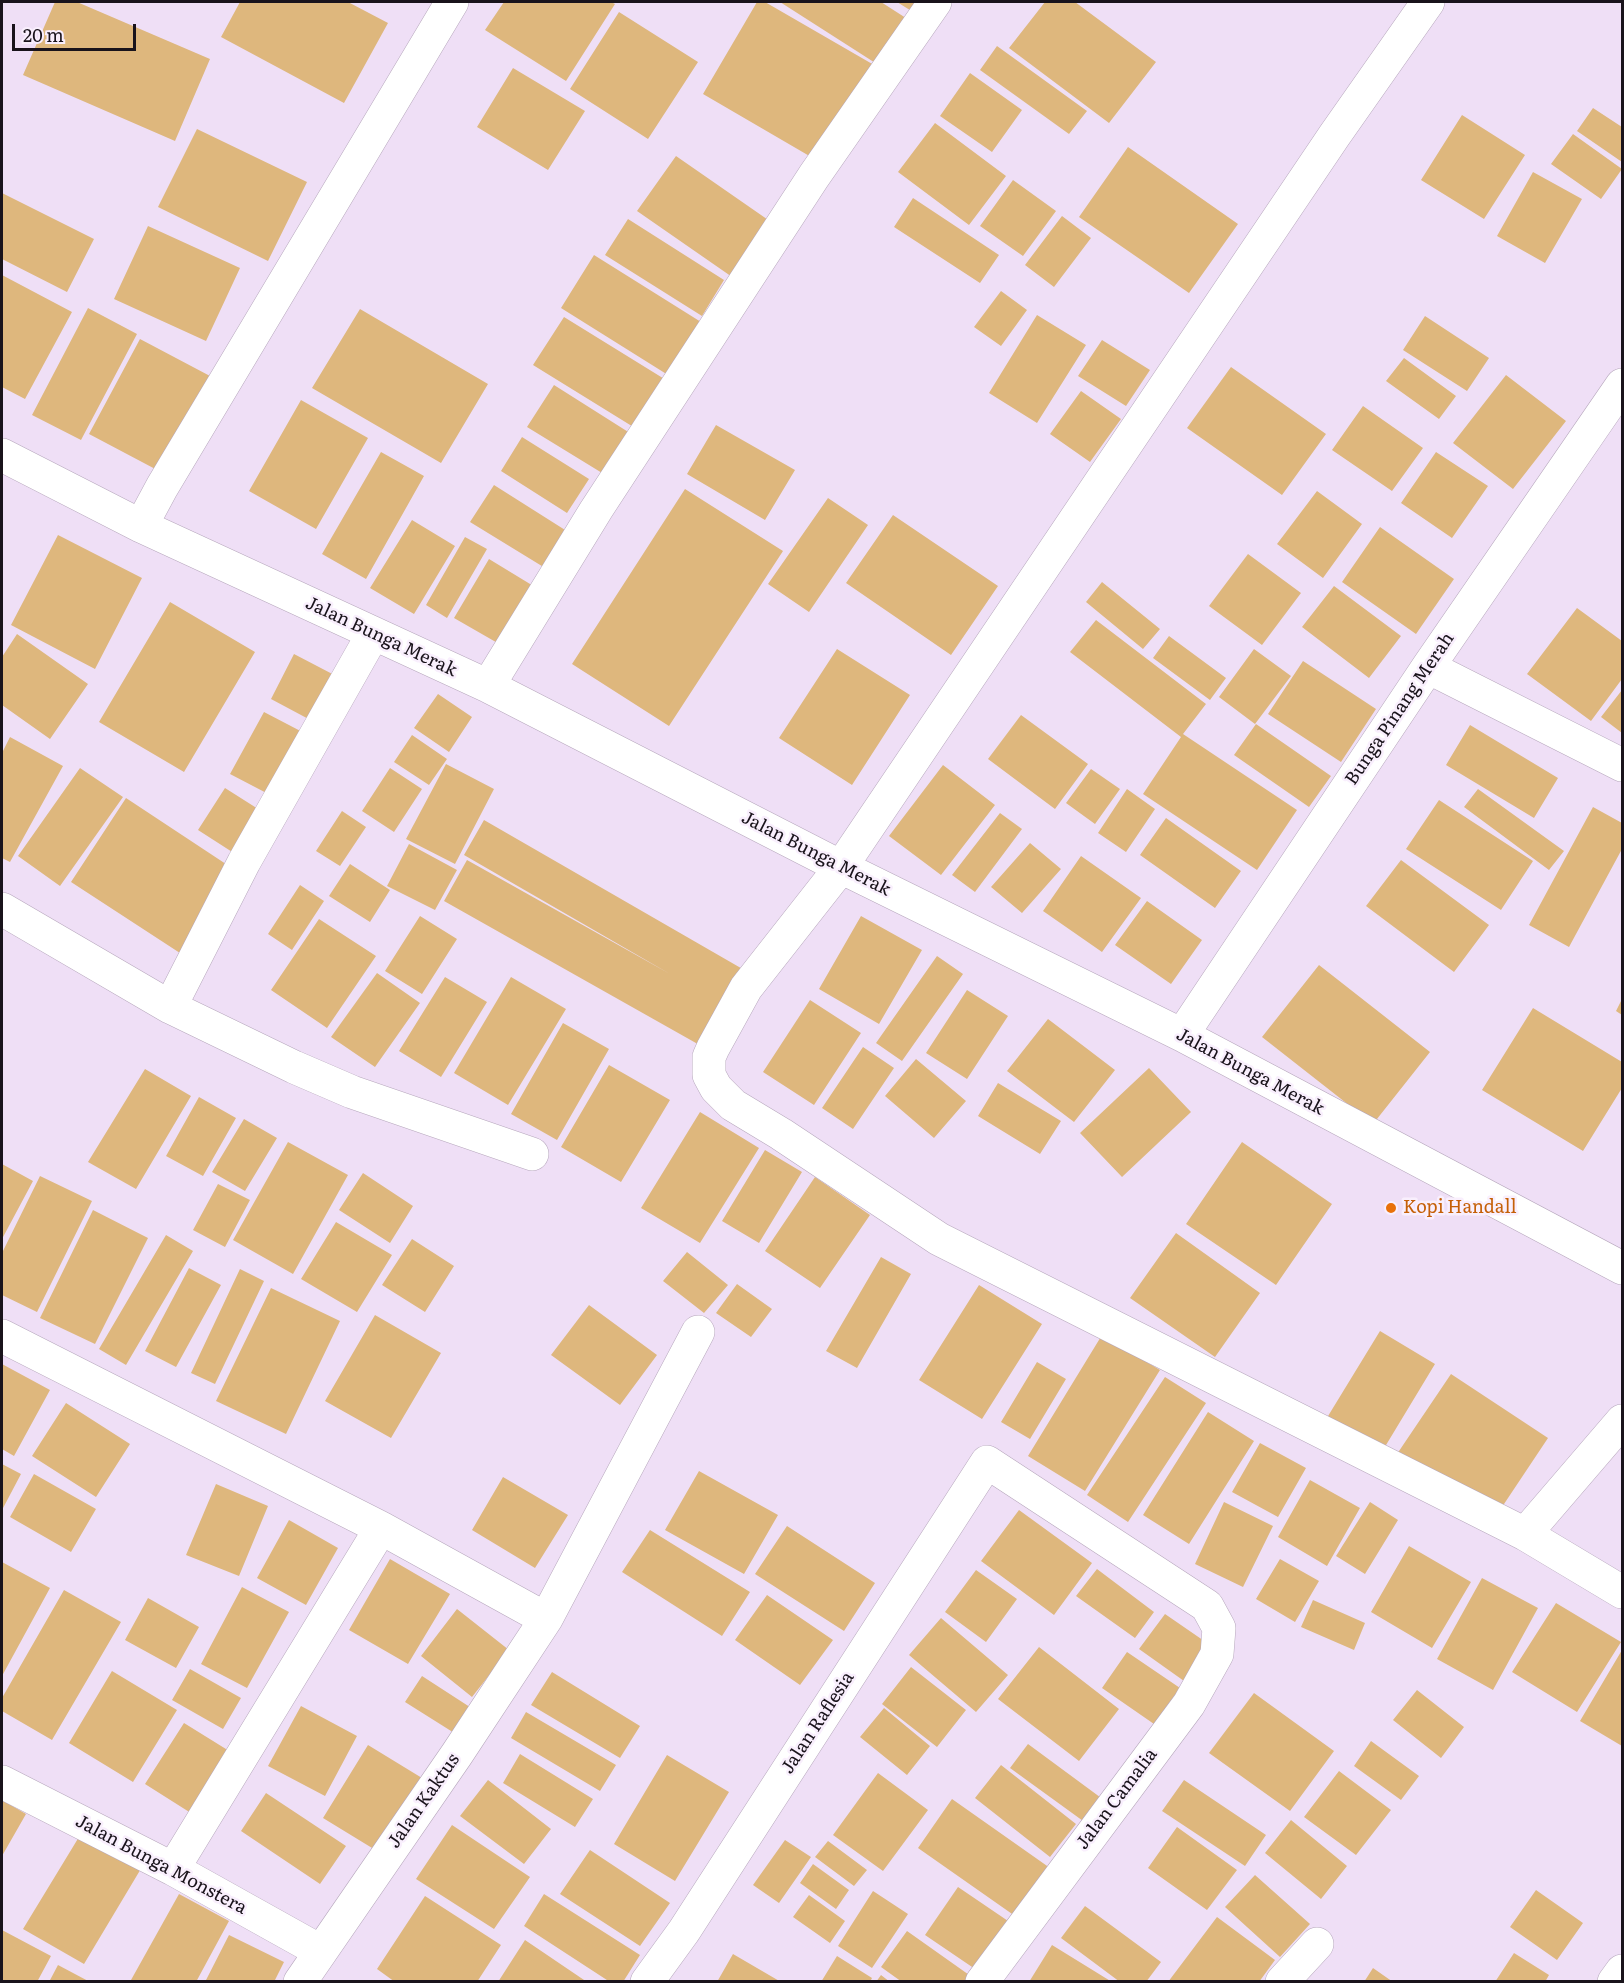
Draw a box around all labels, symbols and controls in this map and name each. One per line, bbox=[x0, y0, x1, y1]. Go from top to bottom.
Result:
scale bar bbox=[15, 12, 140, 50]
text: 20 m bbox=[23, 21, 64, 48]
street label: Jalan Bunga Merak bbox=[302, 592, 460, 682]
street label: Bunga Pinang Merah bbox=[1341, 629, 1459, 789]
street label: Jalan Bunga Merak bbox=[738, 807, 894, 901]
street label: Jalan Bunga Merak bbox=[1172, 1024, 1328, 1120]
place label: Kopi Handall bbox=[1403, 1197, 1516, 1219]
marker: Kopi Handall bbox=[1384, 1201, 1398, 1215]
street label: Jalan Raflesia bbox=[777, 1668, 859, 1778]
street label: Jalan Camalia bbox=[1072, 1744, 1162, 1854]
street label: Jalan Kaktus bbox=[383, 1750, 465, 1852]
street label: Jalan Bunga Monstera bbox=[72, 1811, 250, 1919]

